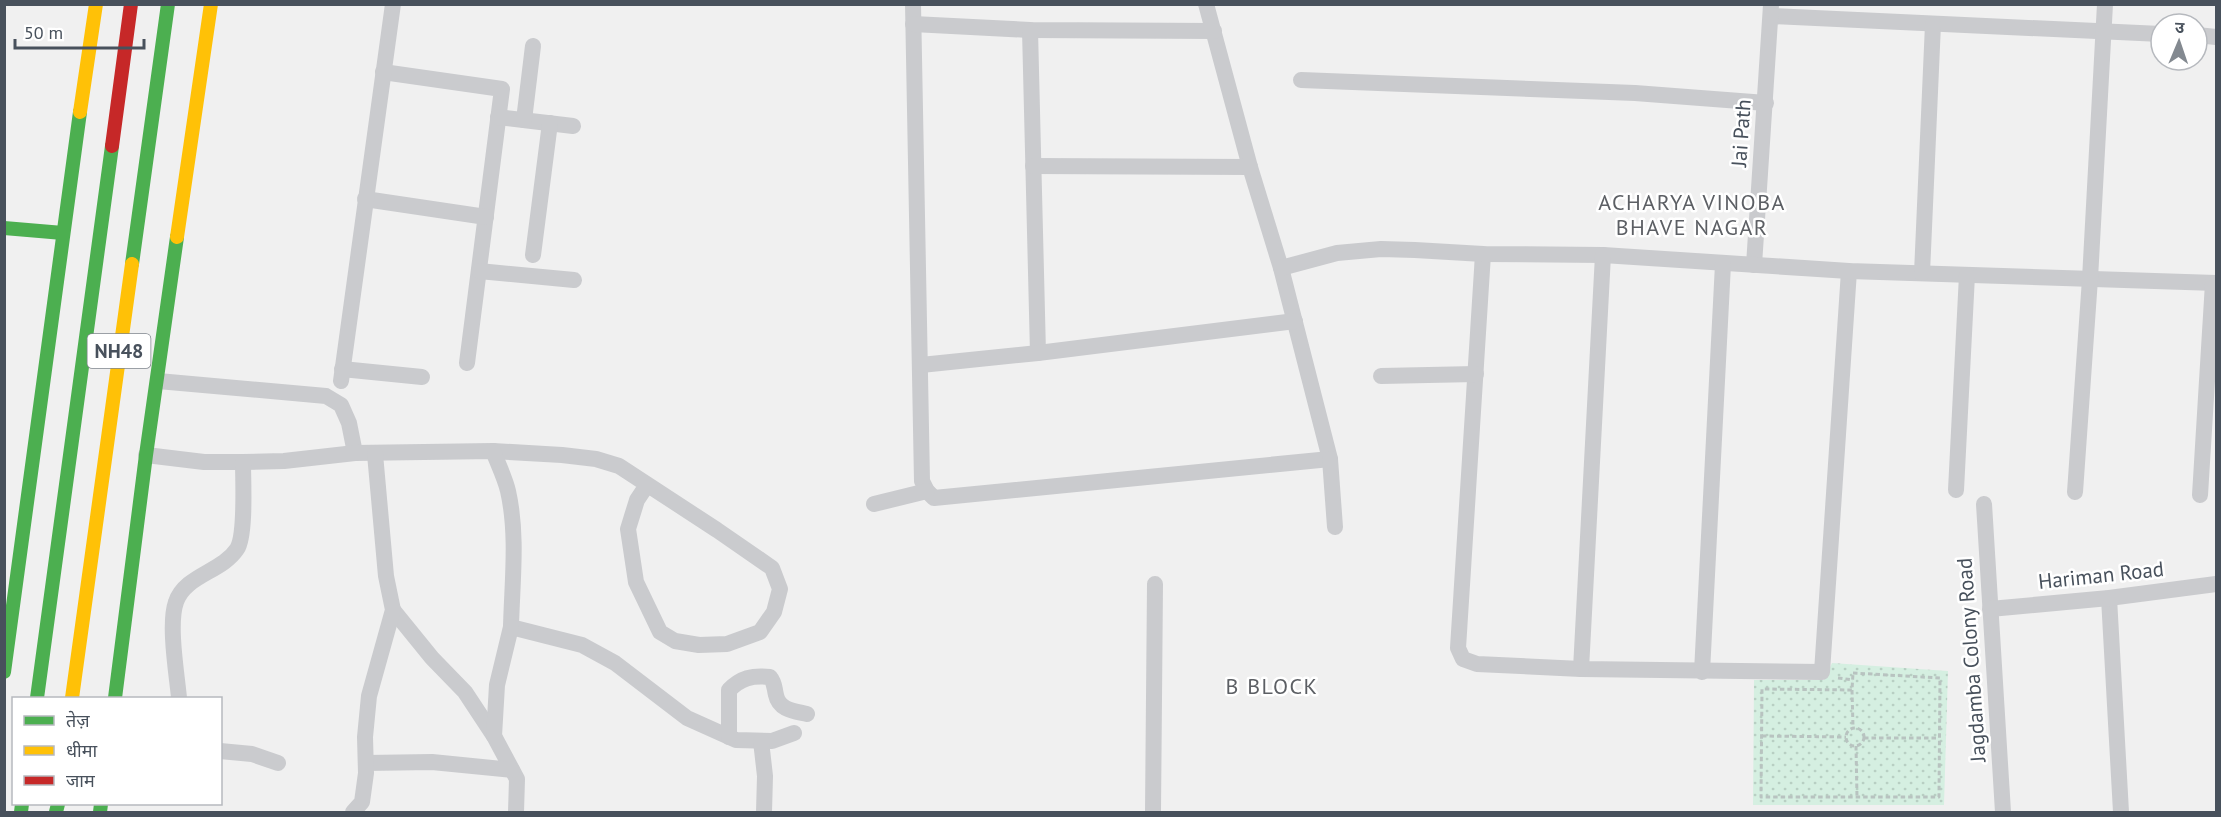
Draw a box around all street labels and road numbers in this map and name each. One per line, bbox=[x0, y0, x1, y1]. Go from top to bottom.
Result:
street label: Jai Path bbox=[1725, 98, 1757, 169]
road number: NH48 bbox=[88, 334, 150, 368]
street label: Hariman Road bbox=[2037, 555, 2165, 595]
street label: Jagdamba Colony Road bbox=[1950, 557, 1992, 764]

